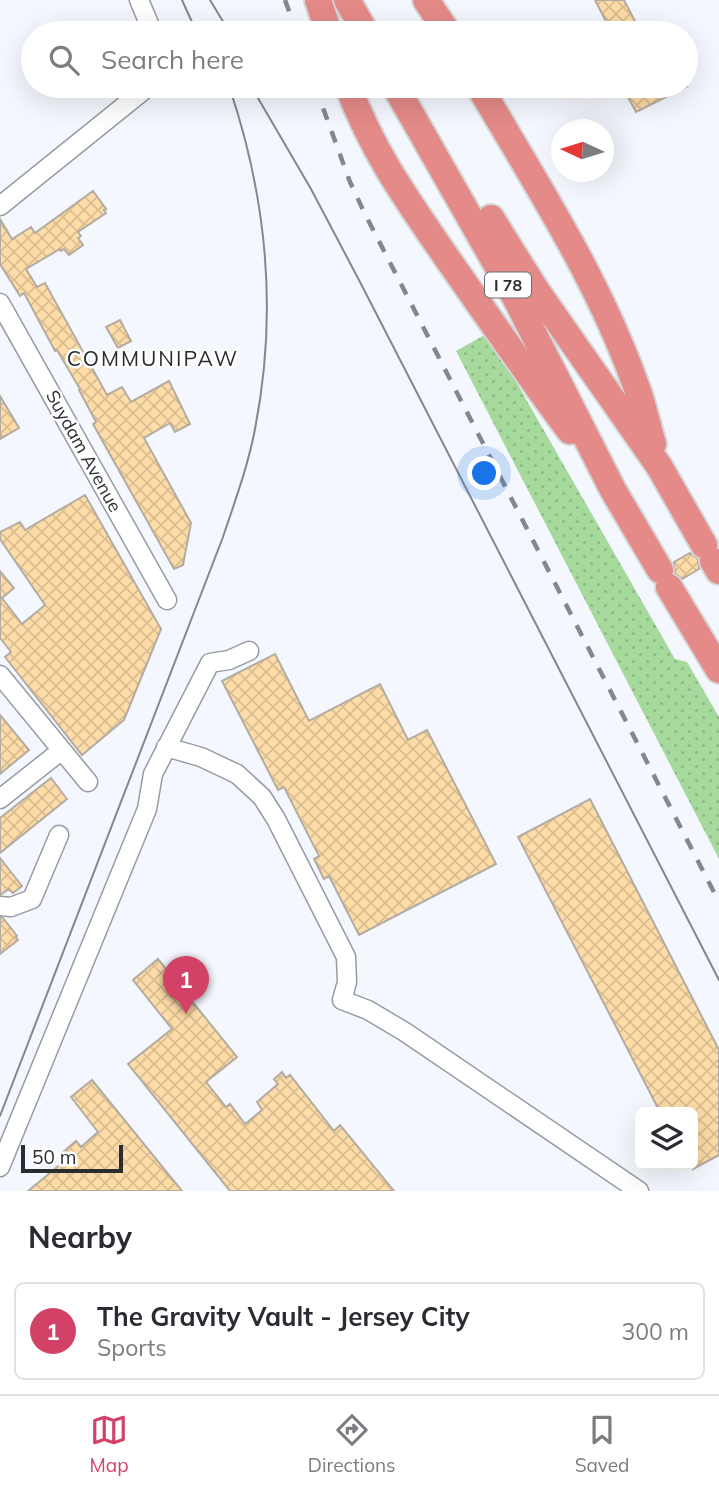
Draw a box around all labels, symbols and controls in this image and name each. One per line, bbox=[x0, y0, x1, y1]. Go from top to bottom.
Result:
search box bbox=[21, 21, 698, 98]
icon: search bbox=[45, 41, 83, 79]
text: Search here bbox=[101, 43, 244, 76]
north arrow bbox=[551, 119, 614, 182]
road number: I 78 bbox=[485, 272, 531, 298]
district label: COMMUNIPAW bbox=[67, 345, 239, 371]
street label: Suydam Avenue bbox=[41, 386, 127, 516]
your location bbox=[467, 456, 501, 490]
pin: 1 bbox=[163, 956, 209, 1014]
map controls bbox=[635, 1107, 698, 1170]
button: layers bbox=[635, 1107, 698, 1170]
scale bar bbox=[21, 1142, 122, 1174]
text: 50 m bbox=[32, 1145, 76, 1169]
text: Nearby bbox=[28, 1218, 132, 1256]
text: The Gravity Vault - Jersey City bbox=[97, 1300, 470, 1333]
text: 1 bbox=[46, 1317, 60, 1346]
text: 300 m bbox=[621, 1317, 689, 1346]
text: Sports bbox=[97, 1333, 167, 1362]
tab: Map bbox=[90, 1411, 129, 1477]
tab: Directions bbox=[308, 1411, 396, 1477]
tab: Saved bbox=[575, 1411, 629, 1477]

